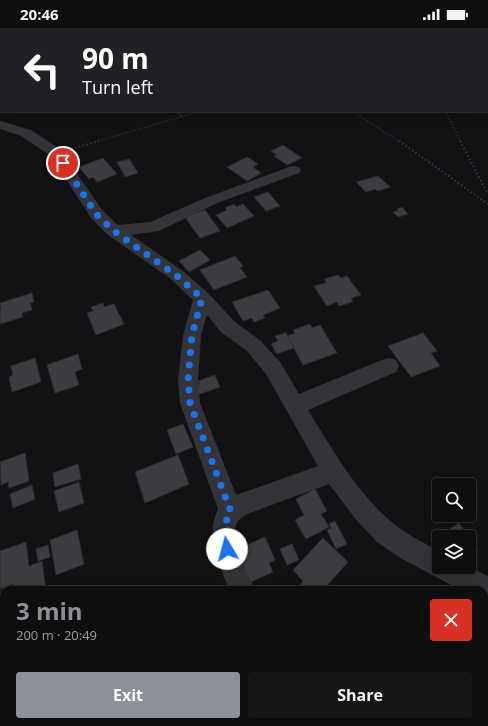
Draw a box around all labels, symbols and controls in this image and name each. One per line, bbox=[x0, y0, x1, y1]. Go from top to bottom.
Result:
text: 20:46 bbox=[20, 4, 59, 24]
text: 90 m bbox=[82, 39, 149, 77]
icon: left bbox=[16, 44, 68, 96]
text: Turn left bbox=[82, 75, 153, 99]
pin bbox=[46, 146, 80, 180]
icon: arrive bbox=[52, 152, 74, 174]
map controls bbox=[432, 478, 476, 574]
button: search bbox=[432, 478, 476, 522]
position arrow bbox=[206, 528, 248, 570]
button: layers bbox=[432, 530, 476, 574]
text: 3 min bbox=[16, 594, 83, 627]
button: close bbox=[430, 599, 472, 641]
text: 200 m · 20:49 bbox=[16, 626, 97, 644]
button: Exit bbox=[16, 672, 240, 718]
button: Share bbox=[248, 672, 472, 718]

